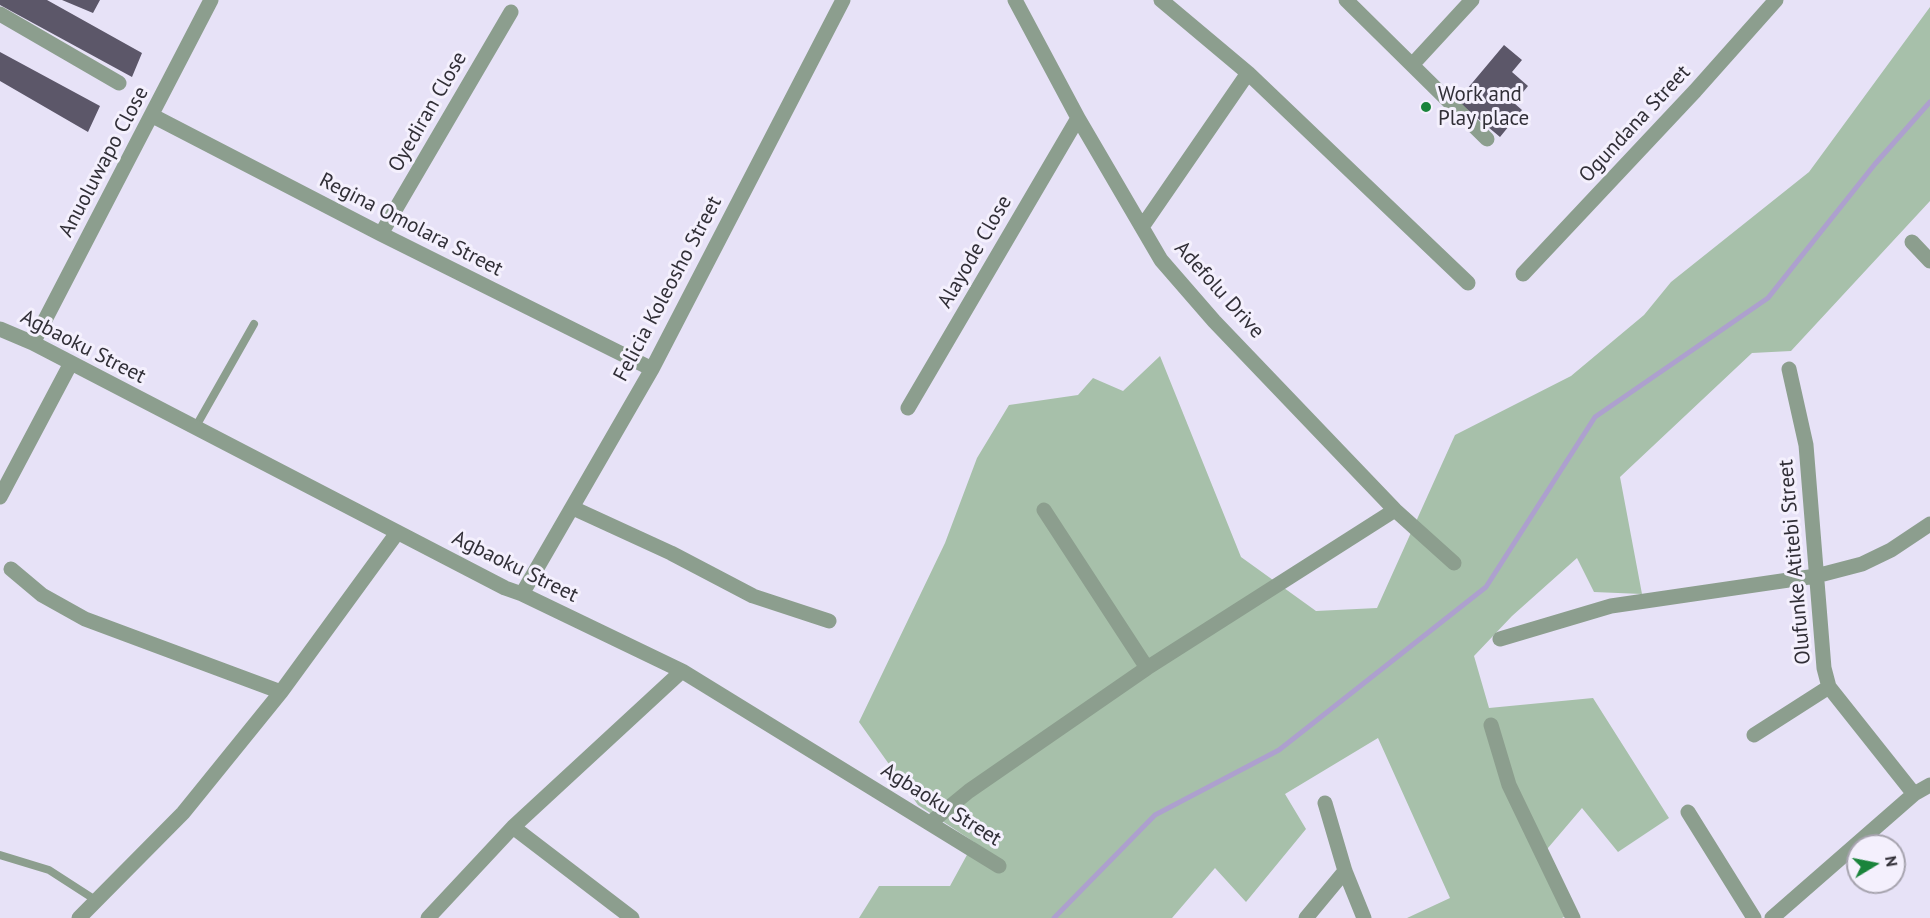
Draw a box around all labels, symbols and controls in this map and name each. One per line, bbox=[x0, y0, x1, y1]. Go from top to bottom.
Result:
street label: Oyediran Close bbox=[383, 47, 473, 177]
street label: Ogundana Street bbox=[1574, 60, 1696, 188]
street label: Anuoluwapo Close bbox=[54, 82, 154, 242]
place label: Work and Play place bbox=[1438, 82, 1529, 132]
marker: Work and Play place bbox=[1419, 100, 1433, 114]
street label: Regina Omolara Street bbox=[315, 168, 507, 282]
street label: Alayode Close bbox=[933, 191, 1017, 313]
street label: Felicia Koleosho Street bbox=[608, 192, 728, 386]
street label: Adefolu Drive bbox=[1169, 236, 1269, 344]
street label: Agbaoku Street bbox=[16, 305, 150, 389]
street label: Olufunke Atitebi Street bbox=[1773, 458, 1817, 666]
street label: Agbaoku Street bbox=[448, 526, 582, 608]
street label: Agbaoku Street bbox=[876, 758, 1006, 852]
north arrow bbox=[1846, 834, 1906, 894]
text: N bbox=[1881, 854, 1903, 868]

